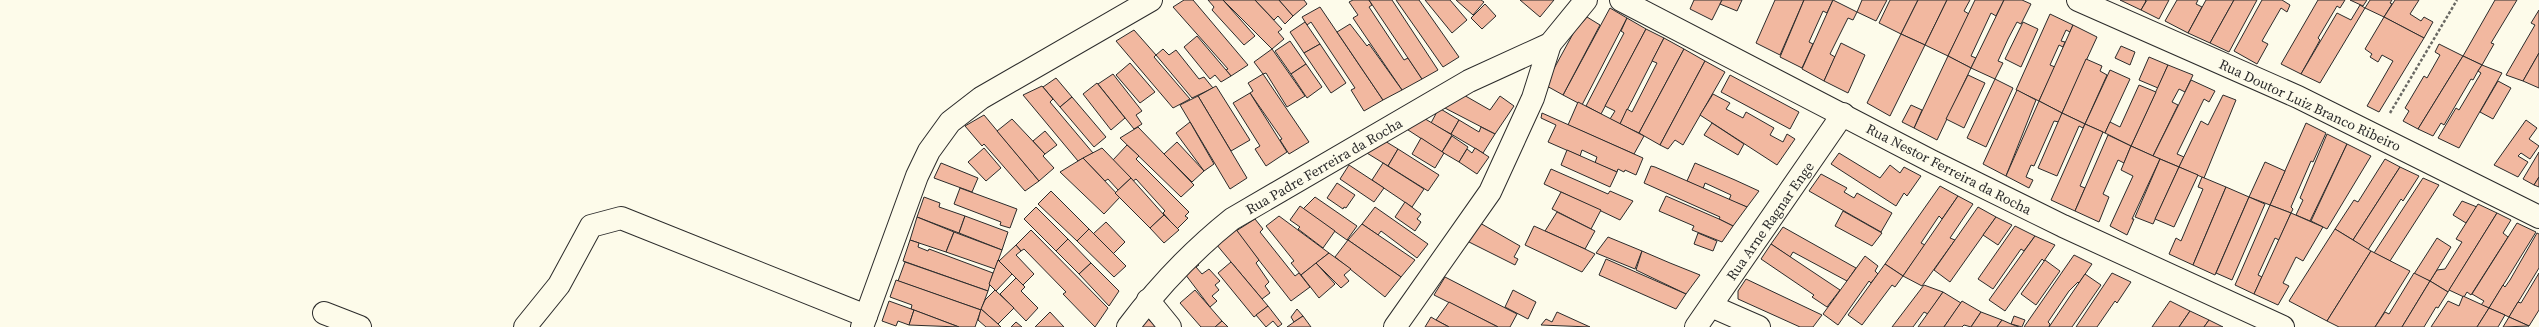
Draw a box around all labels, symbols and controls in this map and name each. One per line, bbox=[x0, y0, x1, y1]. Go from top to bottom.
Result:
street label: Rua Doutor Luiz Branco Ribeiro bbox=[2216, 54, 2405, 156]
street label: Rua Padre Ferreira da Rocha bbox=[1242, 112, 1407, 219]
street label: Rua Nestor Ferreira da Rocha bbox=[1863, 119, 2036, 220]
street label: Rua Arne Ragnar Enge bbox=[1721, 158, 1819, 284]

